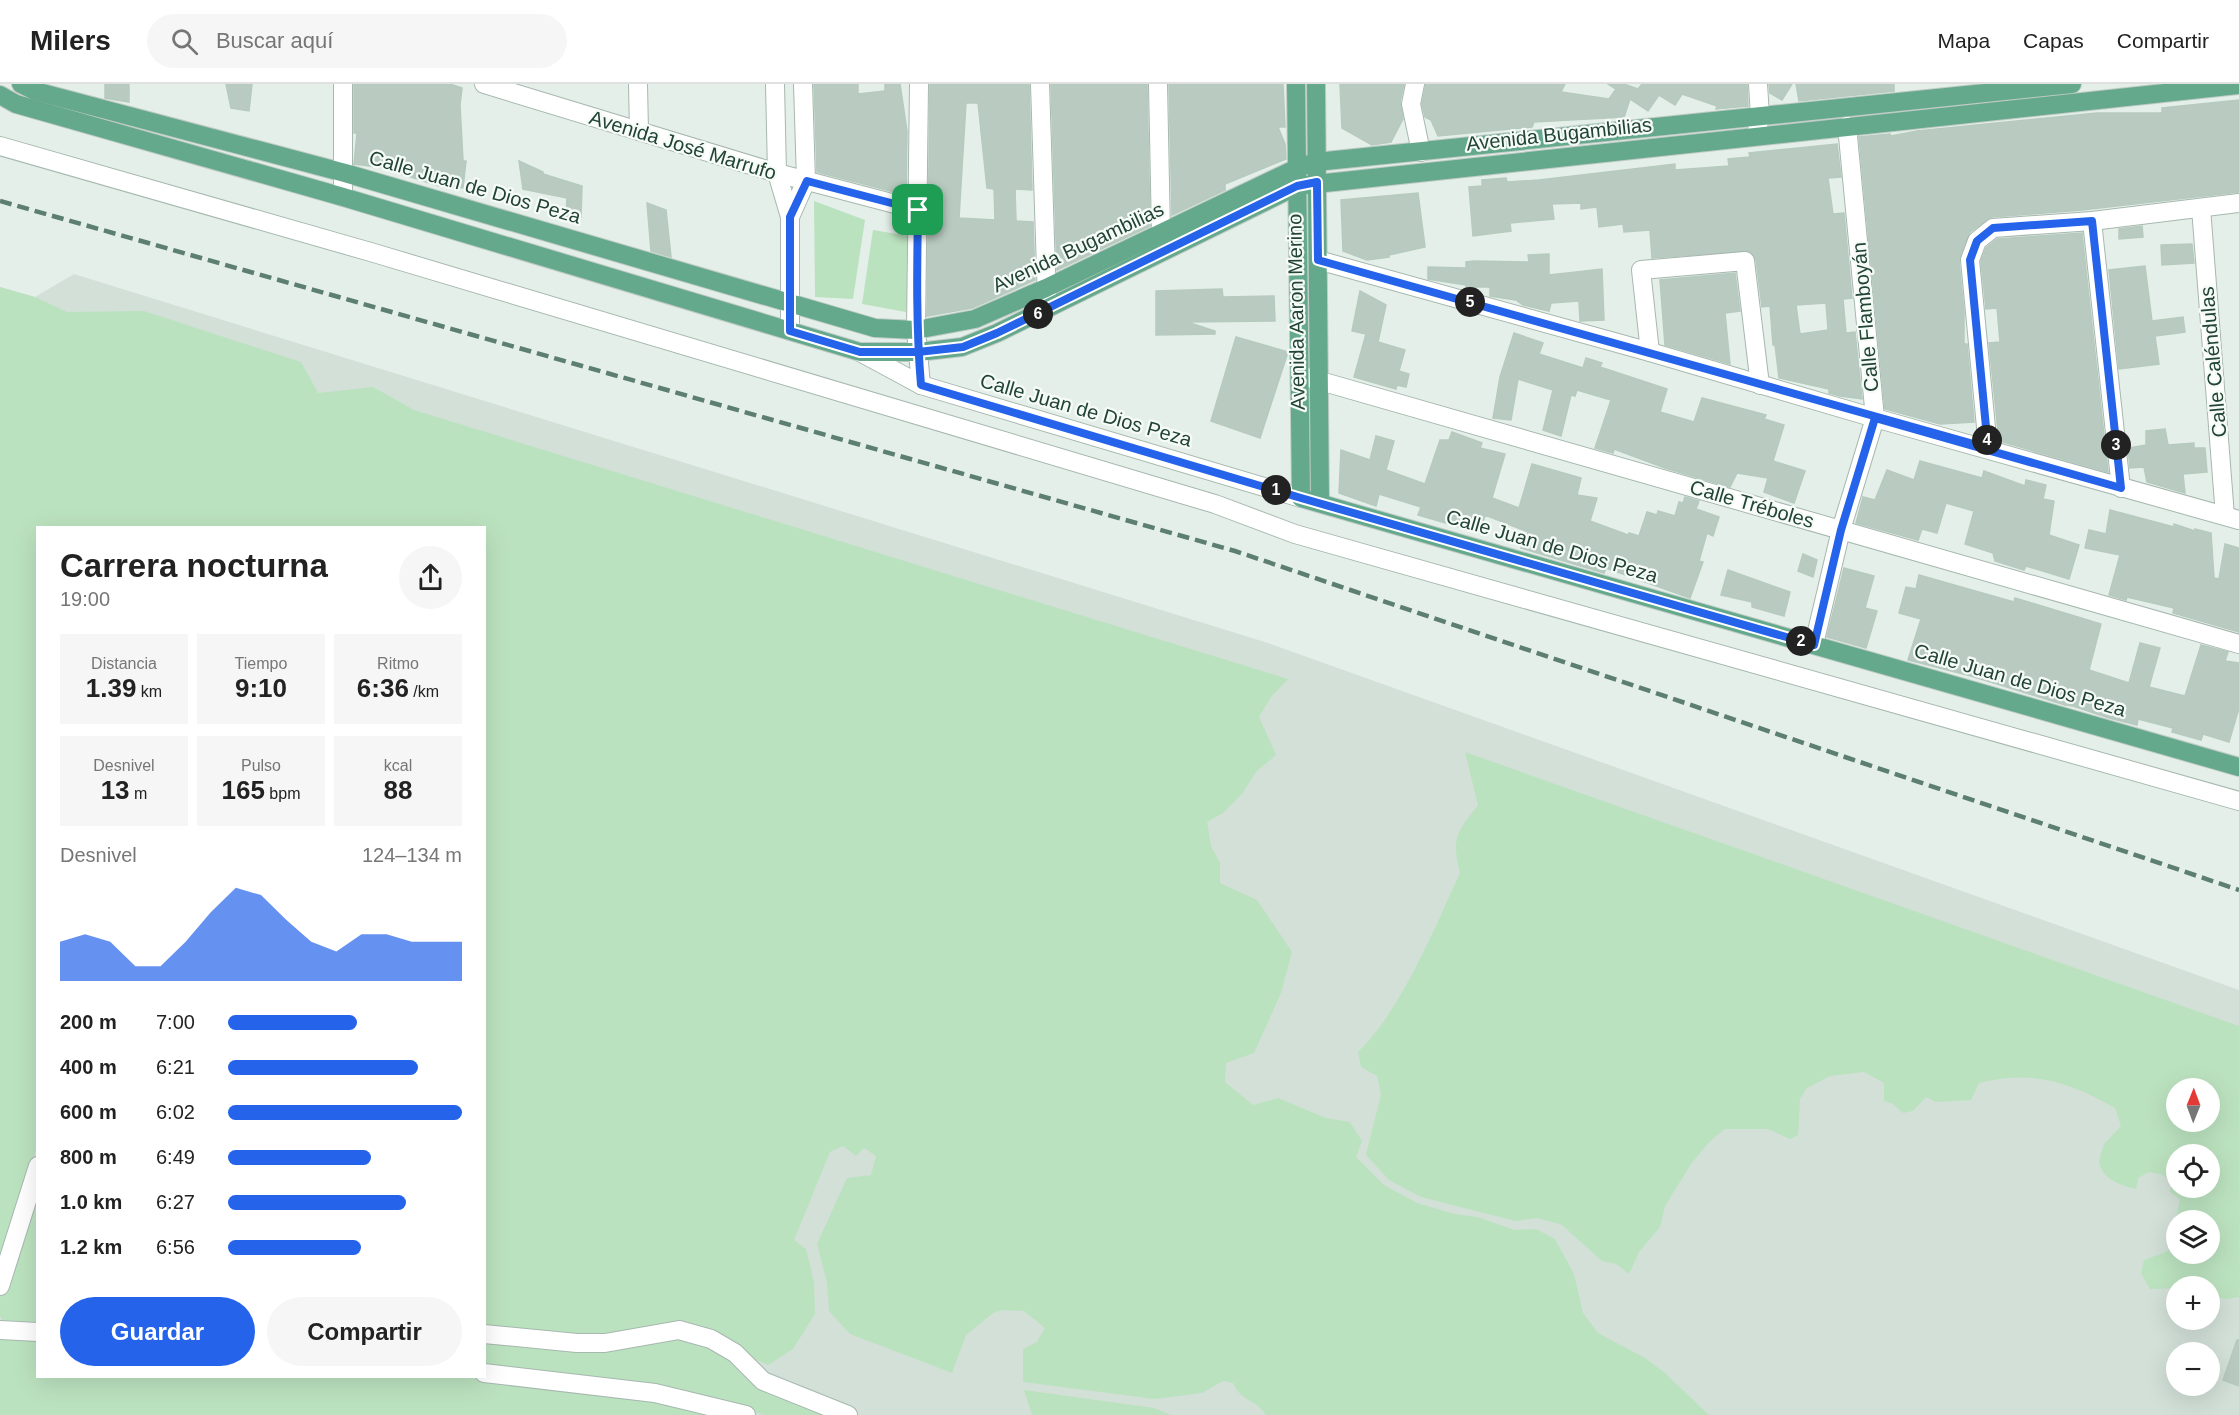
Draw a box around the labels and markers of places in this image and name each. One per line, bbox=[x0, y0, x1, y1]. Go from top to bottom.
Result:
pin bbox=[892, 184, 943, 235]
pin: 5 bbox=[1455, 287, 1485, 317]
pin: 6 bbox=[1023, 299, 1053, 329]
pin: 4 bbox=[1972, 425, 2002, 455]
pin: 3 bbox=[2101, 430, 2131, 460]
pin: 1 bbox=[1261, 475, 1291, 505]
pin: 2 bbox=[1786, 626, 1816, 656]

